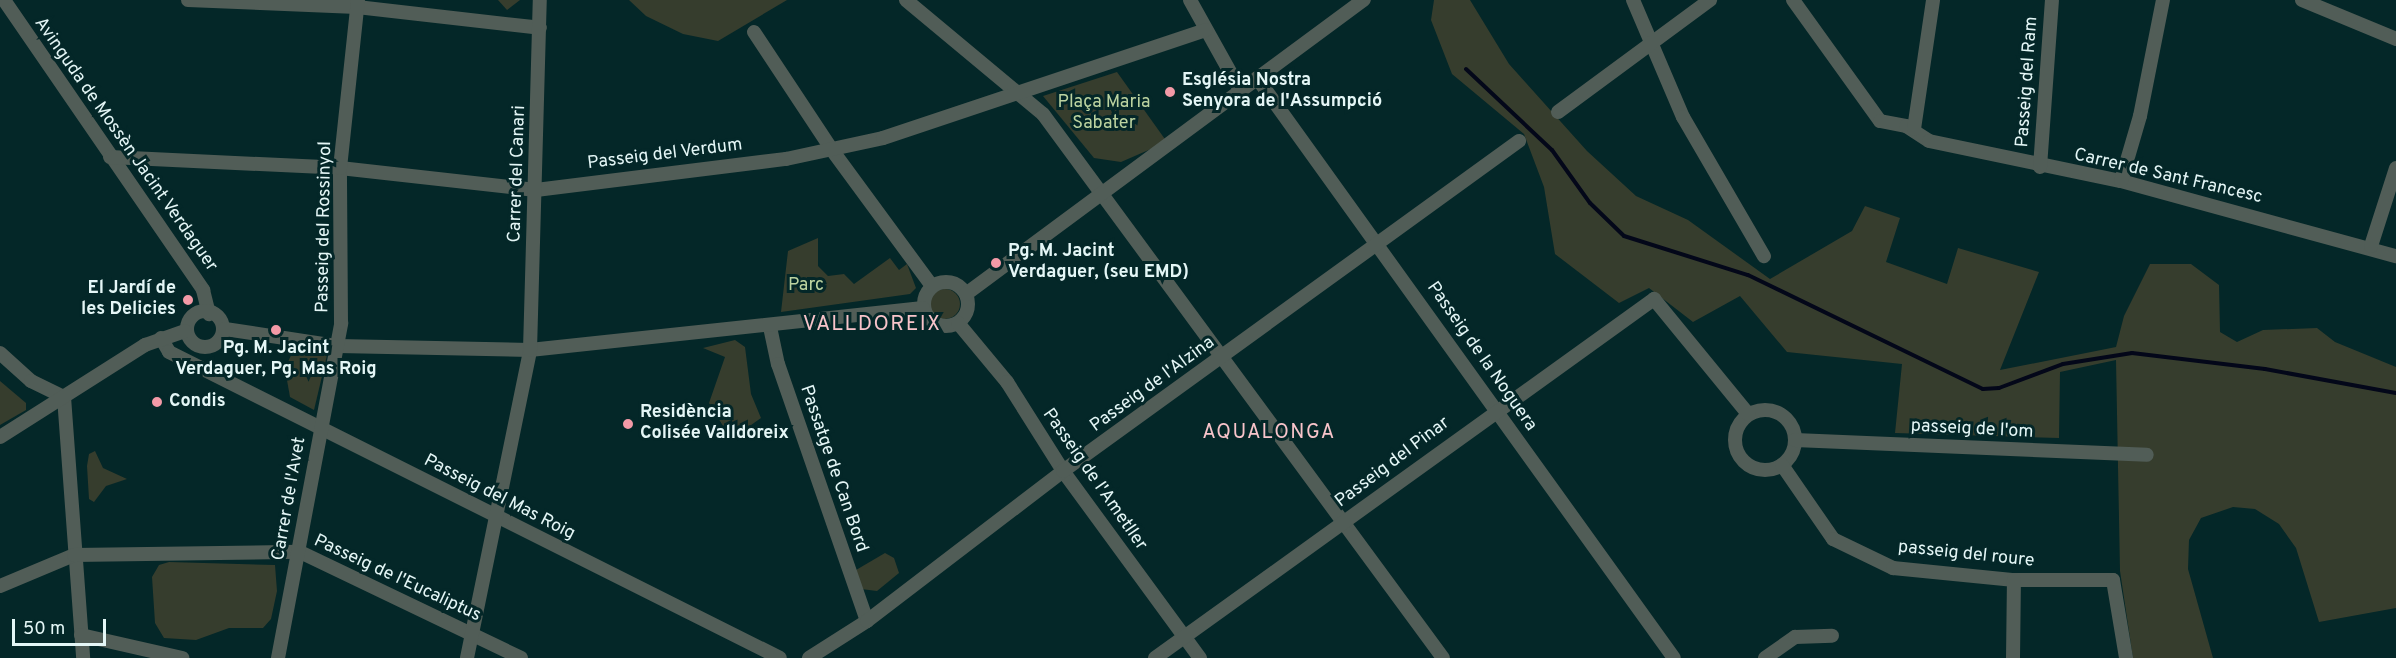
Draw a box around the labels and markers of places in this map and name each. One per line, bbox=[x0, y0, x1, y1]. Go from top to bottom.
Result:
place label: Església Nostra Senyora de l'Assumpció bbox=[1182, 71, 1382, 113]
marker: Església Nostra Senyora de l'Assumpció bbox=[1163, 85, 1177, 99]
place label: Pg. M. Jacint Verdaguer, (seu EMD) bbox=[1008, 242, 1189, 284]
marker: Pg. M. Jacint Verdaguer, (seu EMD) bbox=[989, 256, 1003, 270]
place label: El Jardí de les Delicies bbox=[81, 279, 176, 322]
marker: El Jardí de les Delicies bbox=[181, 293, 195, 307]
marker: Pg. M. Jacint Verdaguer, Pg. Mas Roig bbox=[269, 323, 283, 337]
place label: Pg. M. Jacint Verdaguer, Pg. Mas Roig bbox=[175, 339, 377, 382]
place label: Condis bbox=[169, 391, 226, 413]
marker: Condis bbox=[150, 395, 164, 409]
place label: Residència Colisée Valldoreix bbox=[640, 403, 790, 446]
marker: Residència Colisée Valldoreix bbox=[621, 417, 635, 431]

